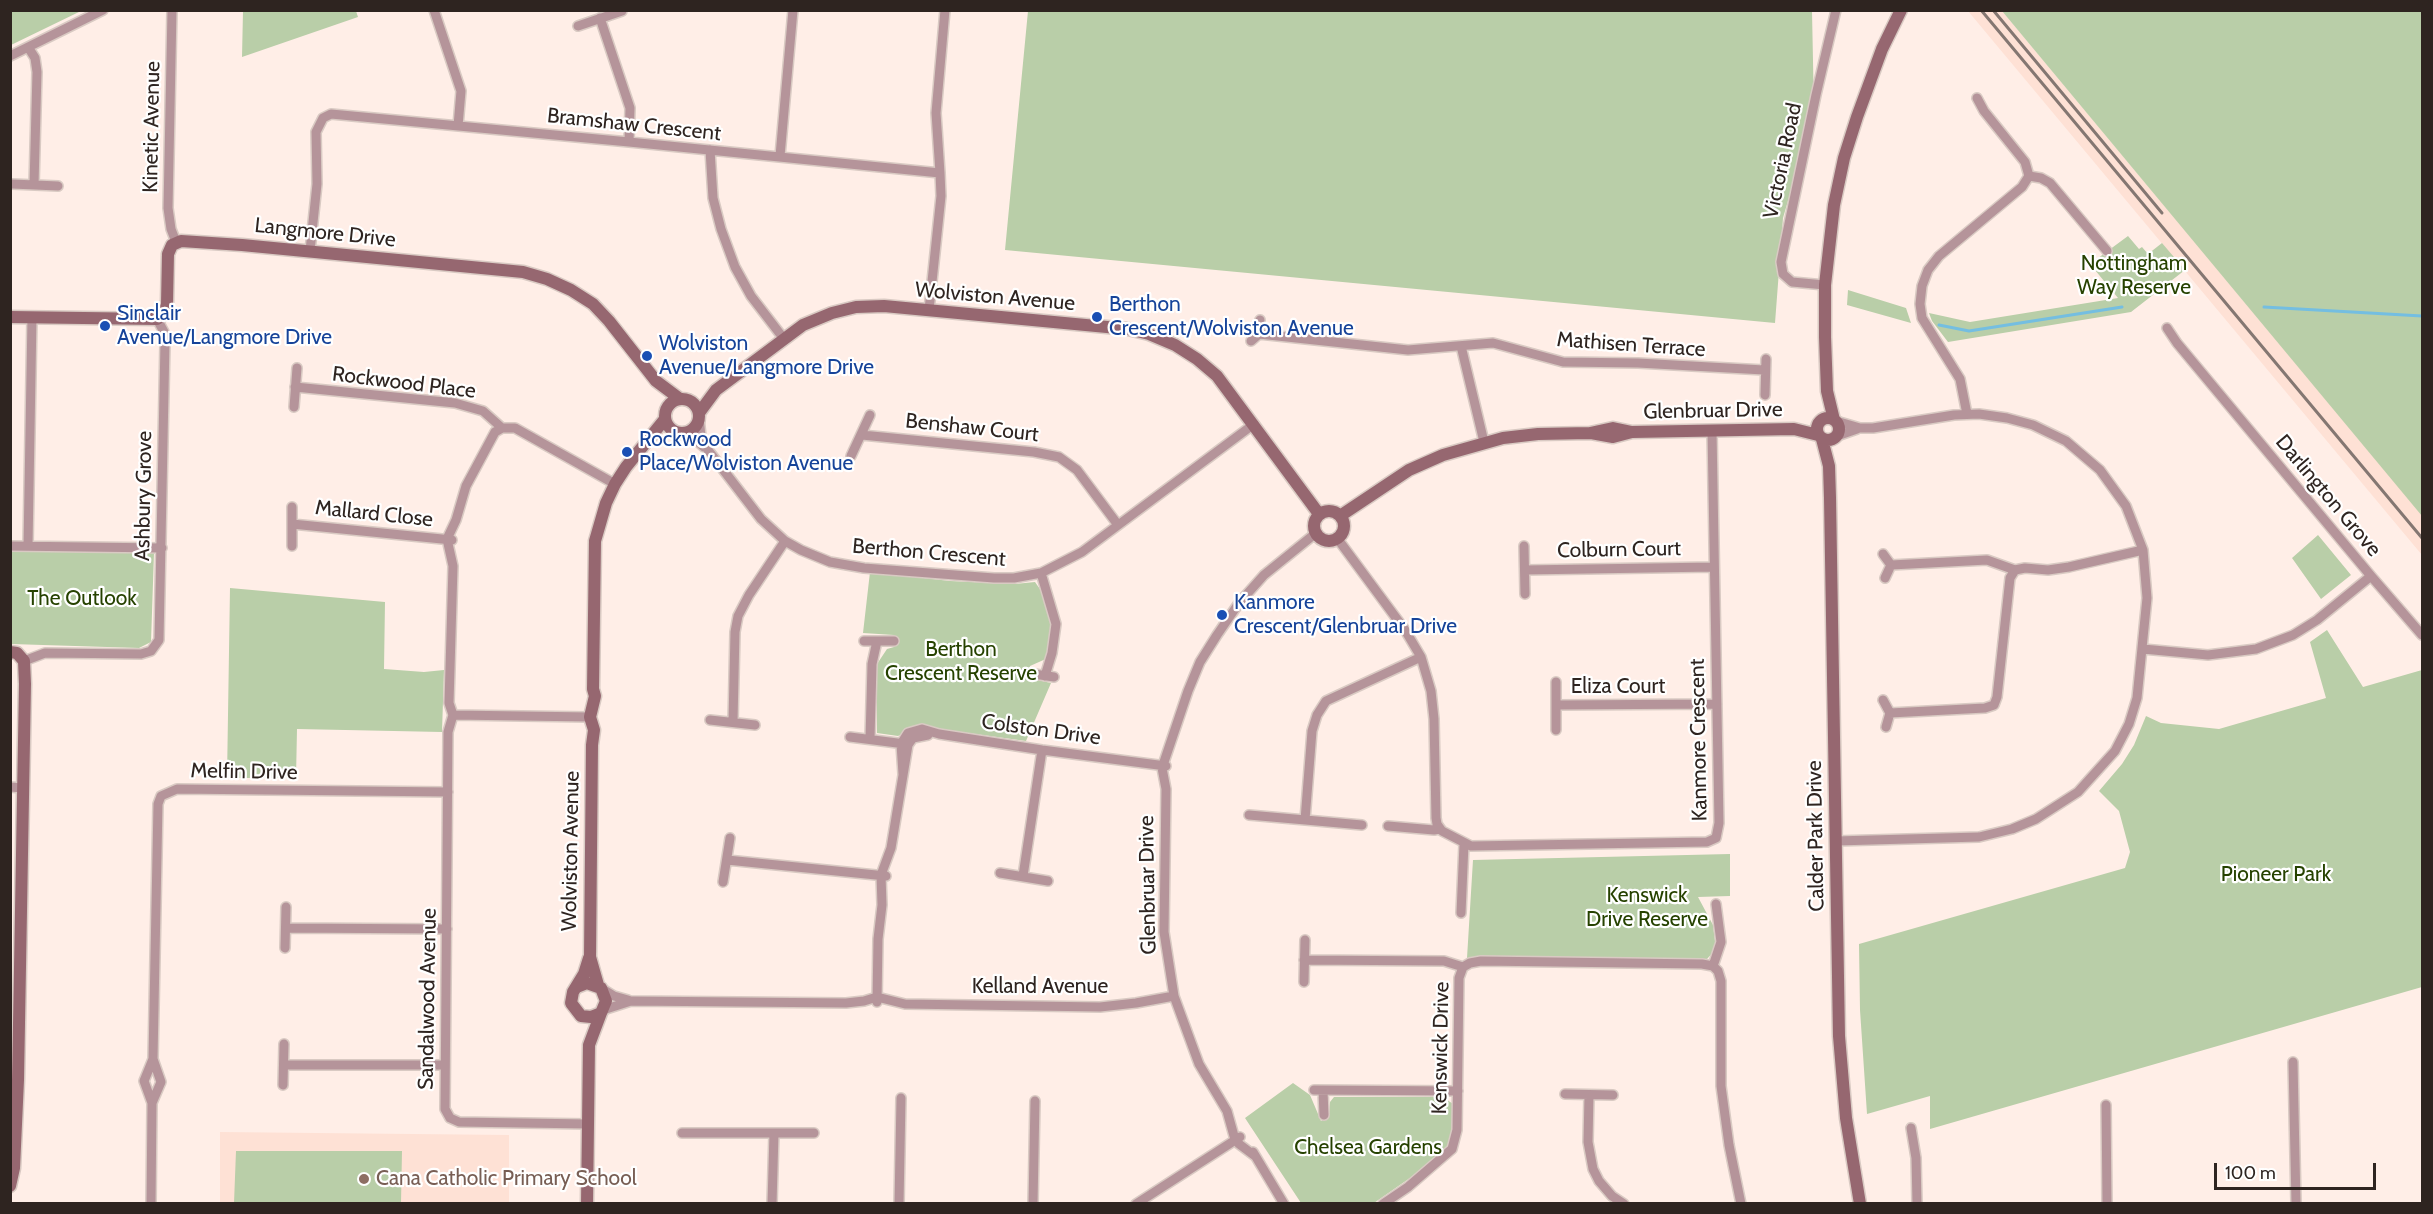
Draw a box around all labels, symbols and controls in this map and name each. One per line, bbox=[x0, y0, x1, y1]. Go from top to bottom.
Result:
street label: Kinetic Avenue bbox=[138, 61, 166, 193]
street label: Victoria Road bbox=[1758, 101, 1808, 221]
street label: Bramshaw Crescent bbox=[546, 103, 722, 147]
street label: Langmore Drive bbox=[253, 213, 397, 253]
park label: Nottingham Way Reserve bbox=[2077, 251, 2191, 301]
street label: Wolviston Avenue bbox=[914, 277, 1076, 317]
place label: Berthon Crescent/Wolviston Avenue bbox=[1109, 292, 1354, 342]
place label: Sinclair Avenue/Langmore Drive bbox=[117, 301, 332, 351]
marker: Berthon Crescent/Wolviston Avenue bbox=[1090, 310, 1104, 324]
marker: Sinclair Avenue/Langmore Drive bbox=[98, 319, 112, 333]
street label: Mathisen Terrace bbox=[1556, 327, 1706, 363]
place label: Wolviston Avenue/Langmore Drive bbox=[659, 331, 874, 381]
marker: Wolviston Avenue/Langmore Drive bbox=[640, 349, 654, 363]
street label: Rockwood Place bbox=[331, 362, 477, 404]
street label: Glenbruar Drive bbox=[1643, 397, 1783, 425]
street label: Benshaw Court bbox=[904, 408, 1040, 448]
place label: Rockwood Place/Wolviston Avenue bbox=[639, 427, 853, 477]
street label: Darlington Grove bbox=[2270, 430, 2386, 562]
street label: Ashbury Grove bbox=[130, 431, 158, 561]
marker: Rockwood Place/Wolviston Avenue bbox=[620, 445, 634, 459]
street label: Mallard Close bbox=[314, 495, 434, 533]
street label: Berthon Crescent bbox=[851, 534, 1007, 572]
street label: Colburn Court bbox=[1557, 536, 1681, 564]
park label: The Outlook bbox=[27, 586, 137, 612]
place label: Kanmore Crescent/Glenbruar Drive bbox=[1234, 590, 1457, 640]
marker: Kanmore Crescent/Glenbruar Drive bbox=[1215, 608, 1229, 622]
park label: Berthon Crescent Reserve bbox=[885, 637, 1037, 687]
street label: Kanmore Crescent bbox=[1685, 658, 1713, 822]
street label: Eliza Court bbox=[1571, 674, 1665, 700]
street label: Colston Drive bbox=[980, 709, 1102, 751]
street label: Melfin Drive bbox=[190, 758, 298, 786]
street label: Calder Park Drive bbox=[1802, 760, 1830, 912]
street label: Wolviston Avenue bbox=[557, 771, 585, 931]
street label: Glenbruar Drive bbox=[1134, 815, 1162, 955]
park label: Pioneer Park bbox=[2221, 862, 2331, 888]
park label: Kenswick Drive Reserve bbox=[1586, 883, 1708, 933]
street label: Sandalwood Avenue bbox=[414, 908, 442, 1090]
street label: Kelland Avenue bbox=[972, 974, 1108, 1000]
street label: Kenswick Drive bbox=[1427, 981, 1455, 1115]
park label: Chelsea Gardens bbox=[1294, 1135, 1442, 1161]
scale bar bbox=[2217, 1151, 2379, 1189]
text: 100 m bbox=[2225, 1162, 2276, 1184]
place label: Cana Catholic Primary School bbox=[376, 1166, 637, 1192]
marker: Cana Catholic Primary School bbox=[357, 1172, 371, 1186]

